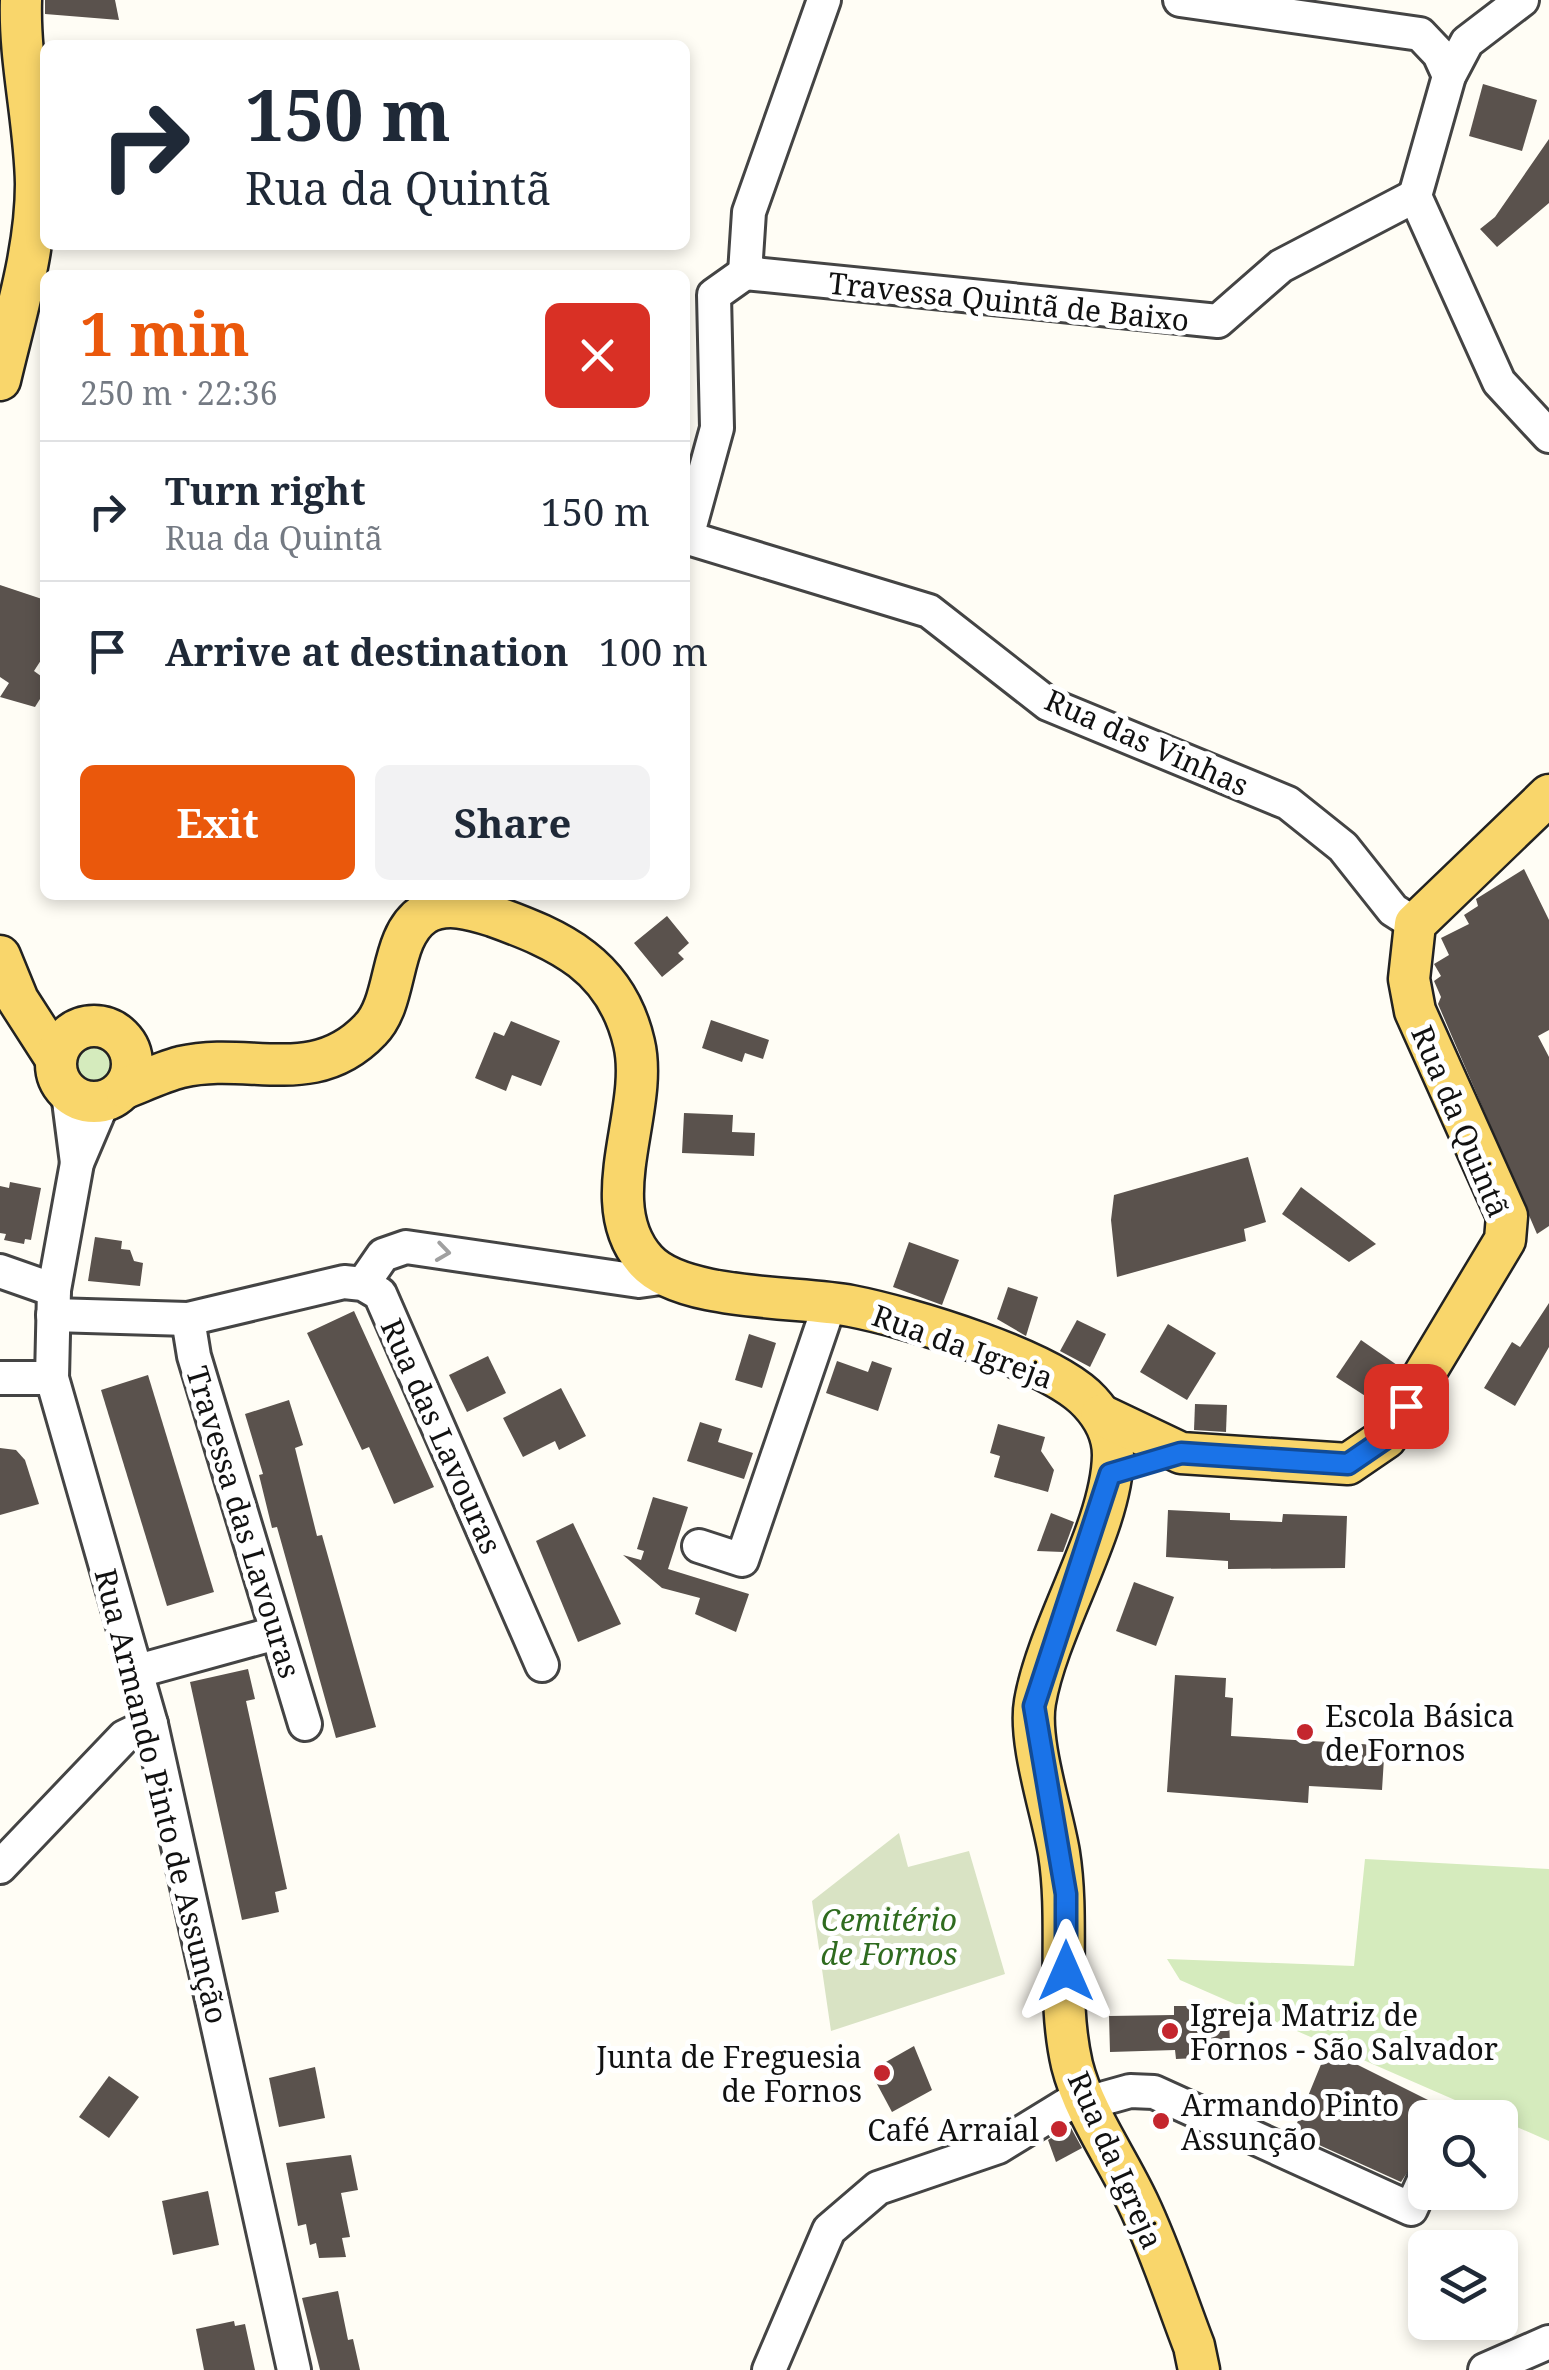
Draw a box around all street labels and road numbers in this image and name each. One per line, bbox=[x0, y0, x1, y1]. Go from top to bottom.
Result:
street label: Travessa Quintã de Baixo bbox=[827, 262, 1191, 340]
street label: Rua das Vinhas bbox=[1039, 679, 1255, 805]
street label: Rua da Quintã bbox=[1402, 1019, 1520, 1223]
street label: Rua da Igreja bbox=[867, 1294, 1059, 1398]
street label: Rua das Lavouras bbox=[372, 1312, 512, 1560]
street label: Travessa das Lavouras bbox=[177, 1361, 311, 1683]
street label: Rua Armando Pinto de Assunção bbox=[86, 1564, 238, 2028]
street label: Rua da Igreja bbox=[1059, 2065, 1173, 2255]

